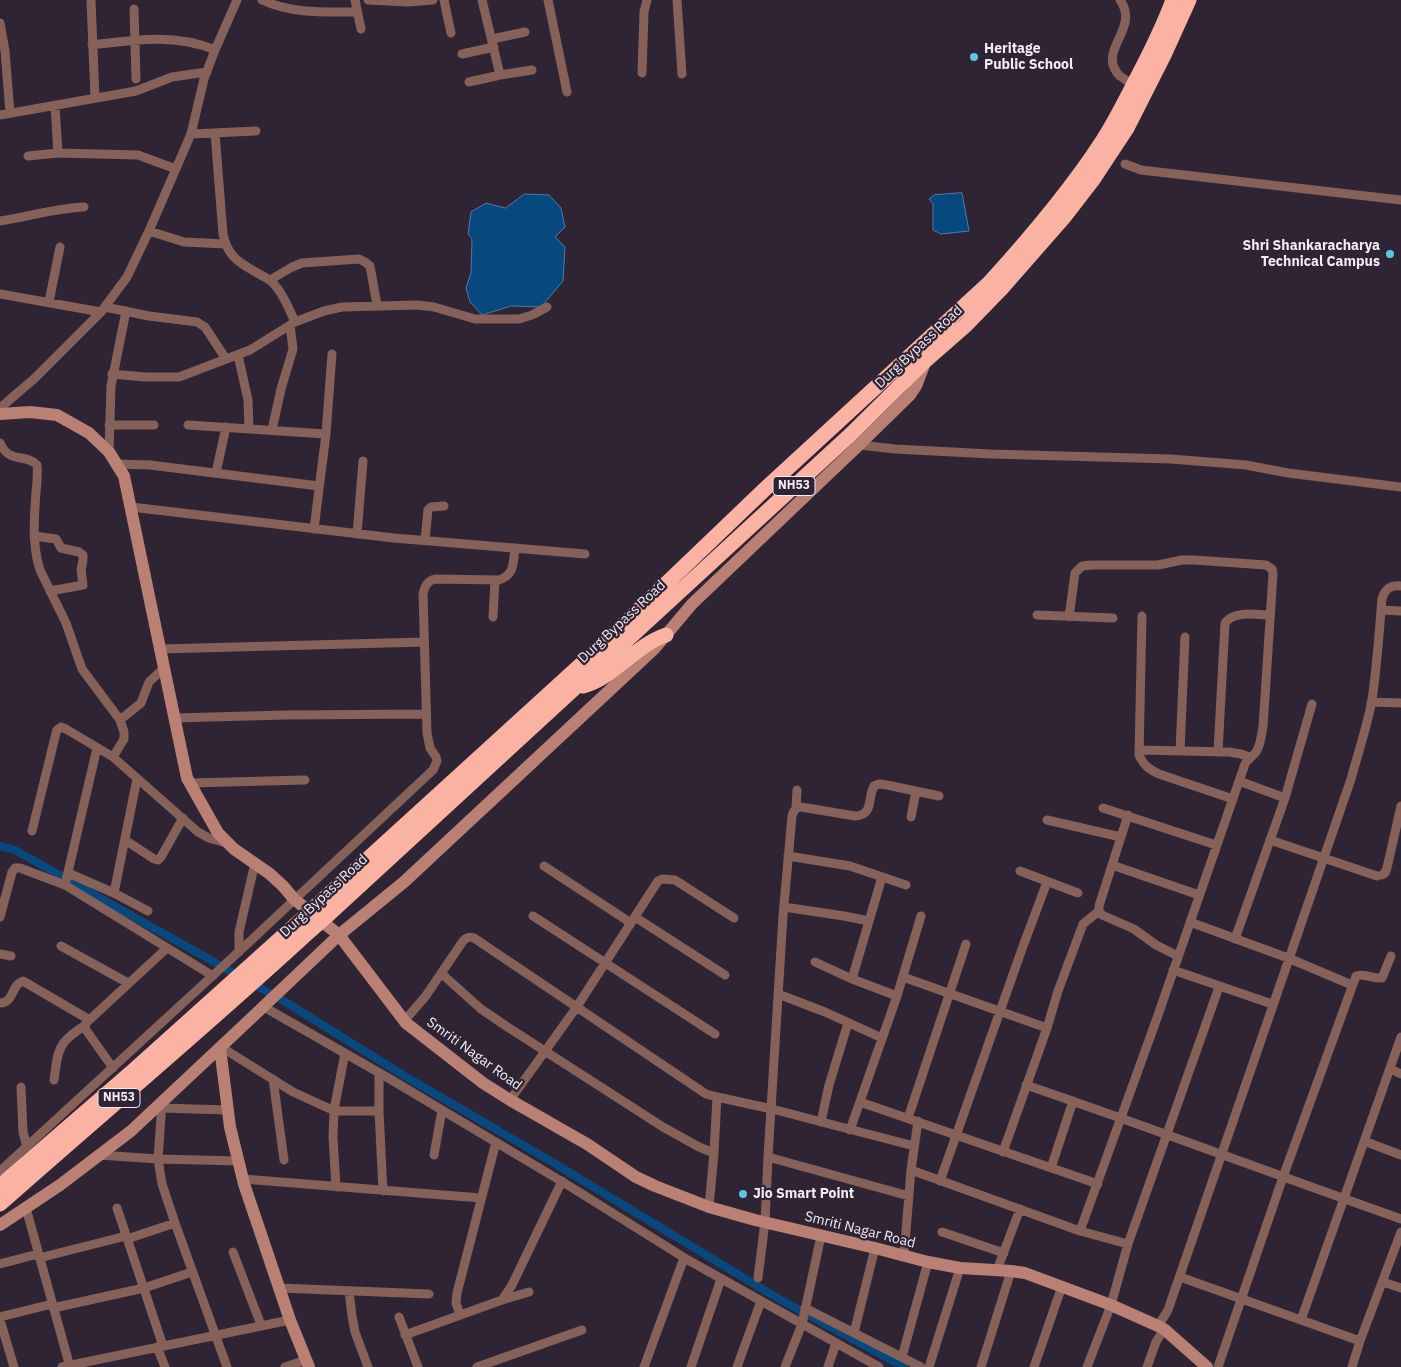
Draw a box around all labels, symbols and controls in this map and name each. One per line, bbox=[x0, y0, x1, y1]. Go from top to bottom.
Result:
place label: Heritage Public School bbox=[984, 41, 1073, 74]
marker: Heritage Public School bbox=[968, 51, 980, 63]
place label: Shri Shankaracharya Technical Campus bbox=[1243, 238, 1380, 270]
marker: Shri Shankaracharya Technical Campus bbox=[1384, 248, 1396, 260]
street label: Durg Bypass Road bbox=[872, 302, 966, 392]
road number: NH53 bbox=[773, 476, 815, 496]
street label: Durg Bypass Road bbox=[575, 577, 669, 667]
street label: Durg Bypass Road bbox=[277, 851, 371, 941]
street label: Smriti Nagar Road bbox=[423, 1014, 525, 1094]
road number: NH53 bbox=[98, 1088, 140, 1108]
place label: Jio Smart Point bbox=[753, 1186, 854, 1202]
marker: Jio Smart Point bbox=[737, 1188, 749, 1200]
street label: Smriti Nagar Road bbox=[803, 1208, 917, 1252]

